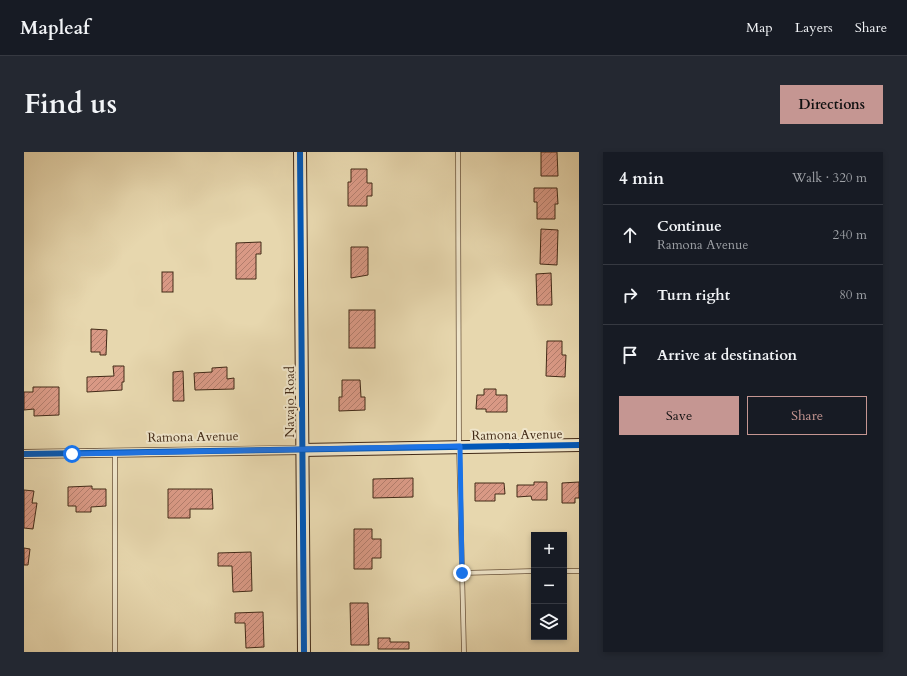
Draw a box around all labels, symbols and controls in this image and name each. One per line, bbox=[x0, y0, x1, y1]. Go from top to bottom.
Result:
text: Mapleaf bbox=[20, 15, 90, 41]
text: Map bbox=[746, 18, 773, 37]
text: Layers bbox=[795, 18, 833, 37]
text: Share bbox=[855, 18, 887, 37]
text: Find us bbox=[24, 85, 117, 123]
button: Directions bbox=[780, 85, 883, 124]
text: 4 min bbox=[619, 167, 664, 190]
text: Walk · 320 m bbox=[792, 169, 867, 187]
text: Continue bbox=[657, 216, 722, 236]
icon: ahead bbox=[619, 224, 641, 246]
text: 240 m bbox=[833, 226, 867, 244]
text: Ramona Avenue bbox=[657, 236, 748, 254]
icon: right bbox=[619, 284, 641, 306]
text: Turn right bbox=[657, 285, 730, 305]
text: 80 m bbox=[839, 286, 867, 304]
icon: arrive bbox=[619, 344, 641, 366]
text: Arrive at destination bbox=[657, 345, 797, 365]
street label: Navajo Road bbox=[281, 366, 299, 438]
button: Save bbox=[619, 396, 739, 435]
button: Share bbox=[747, 396, 867, 435]
street label: Ramona Avenue bbox=[471, 425, 563, 445]
street label: Ramona Avenue bbox=[147, 427, 239, 447]
route start bbox=[63, 445, 81, 463]
map controls bbox=[531, 532, 567, 640]
button: + bbox=[531, 532, 567, 568]
route end bbox=[453, 564, 471, 582]
button: − bbox=[531, 568, 567, 604]
button: layers bbox=[531, 604, 567, 640]

